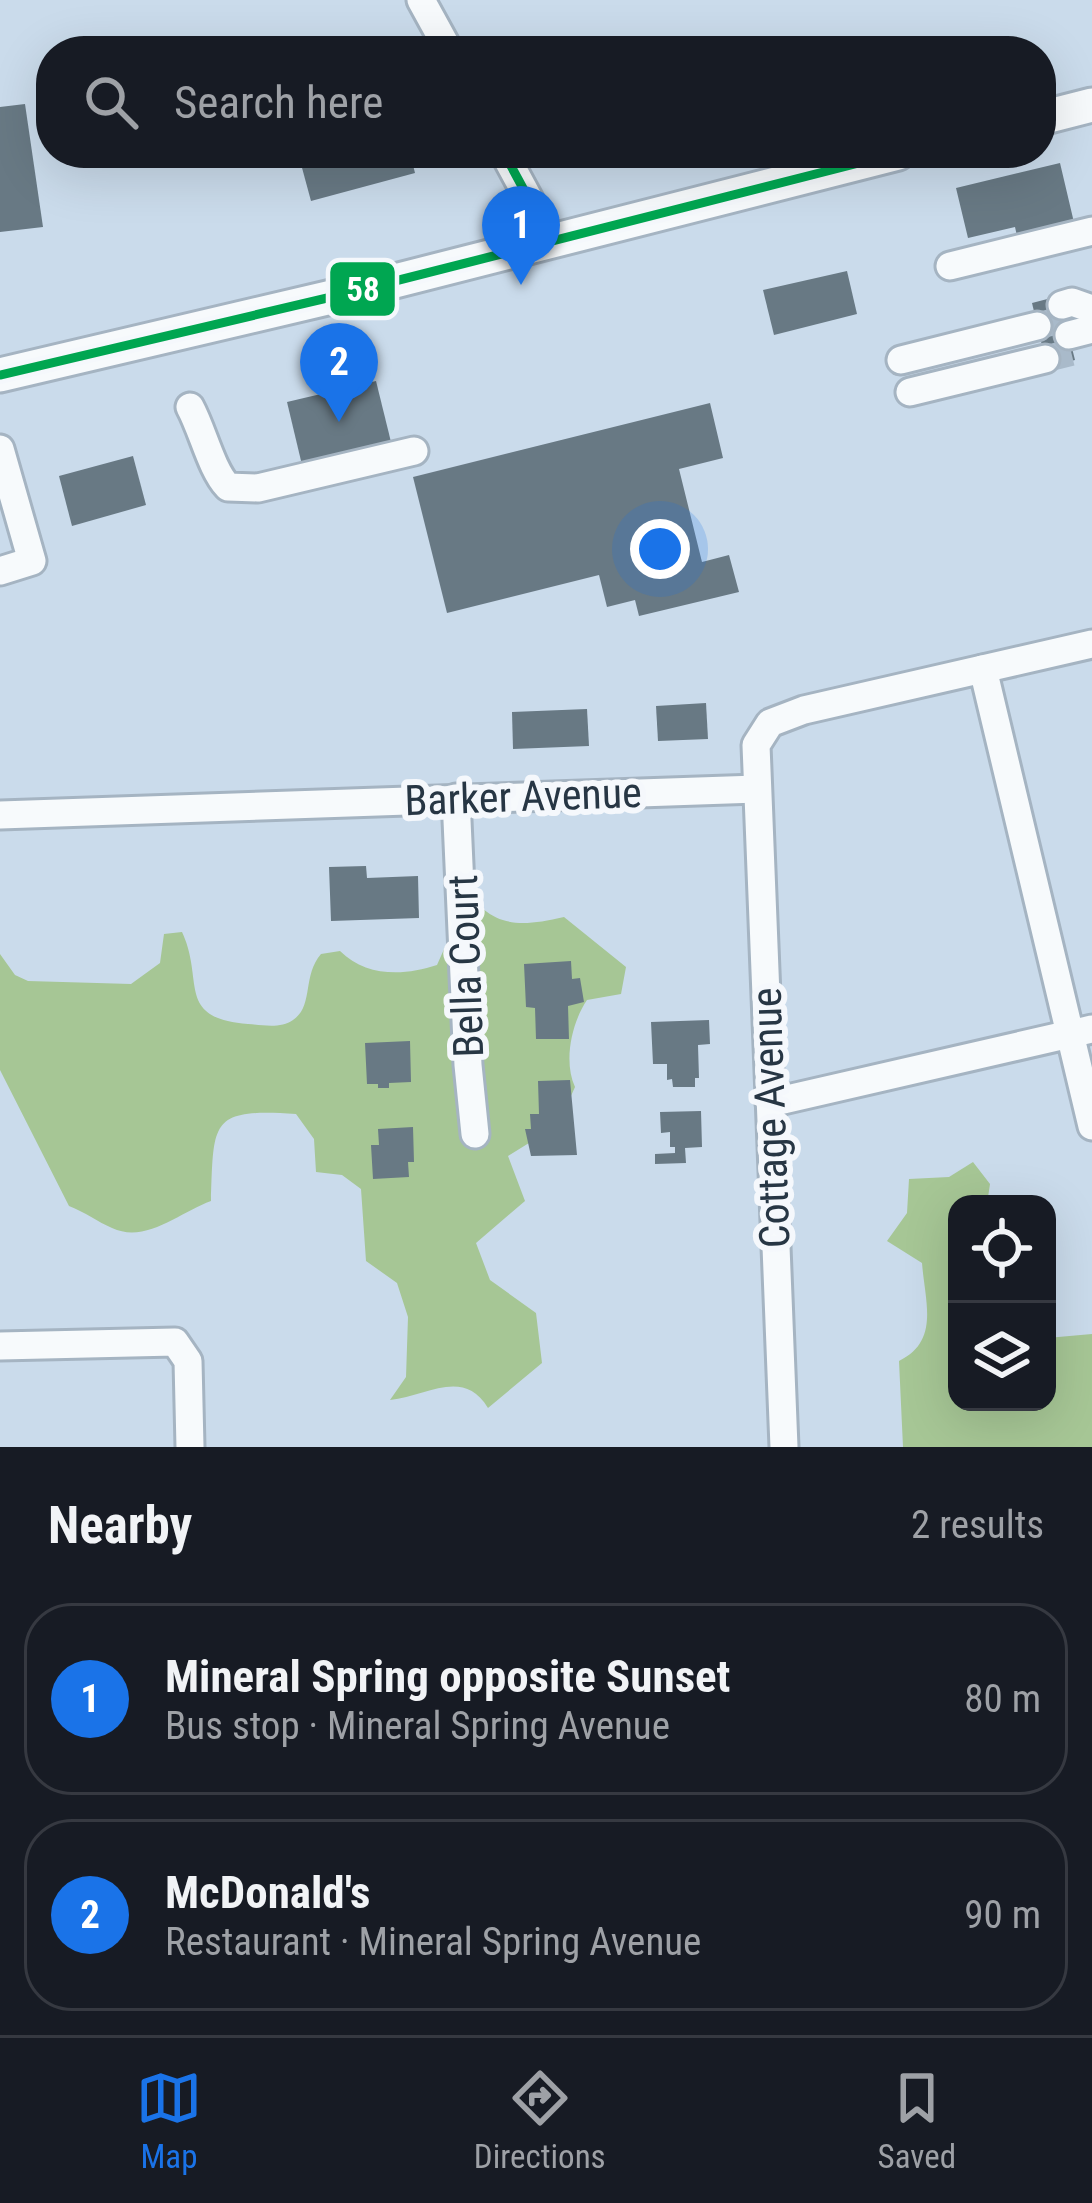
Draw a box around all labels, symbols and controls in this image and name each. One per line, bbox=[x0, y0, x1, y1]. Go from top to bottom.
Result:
search box bbox=[36, 36, 1056, 168]
icon: search bbox=[78, 69, 144, 135]
text: Search here bbox=[174, 76, 383, 129]
pin: 1 bbox=[482, 186, 560, 285]
line badge: 58 bbox=[328, 260, 397, 318]
text: 58 bbox=[346, 270, 380, 309]
pin: 2 bbox=[300, 323, 378, 422]
your location bbox=[630, 519, 690, 579]
street label: Barker Avenue bbox=[404, 768, 643, 825]
street label: Bella Court bbox=[438, 874, 493, 1058]
street label: Cottage Avenue bbox=[741, 987, 800, 1249]
map controls bbox=[948, 1195, 1056, 1411]
button: locate bbox=[948, 1195, 1056, 1303]
button: layers bbox=[948, 1303, 1056, 1411]
text: Nearby bbox=[48, 1496, 192, 1555]
text: 2 results bbox=[911, 1502, 1044, 1548]
text: Mineral Spring opposite Sunset bbox=[165, 1650, 730, 1703]
text: 1 bbox=[80, 1676, 100, 1722]
text: 80 m bbox=[964, 1676, 1041, 1722]
text: Bus stop · Mineral Spring Avenue bbox=[165, 1703, 670, 1749]
text: McDonald's bbox=[165, 1866, 370, 1919]
text: 2 bbox=[80, 1892, 100, 1938]
text: 90 m bbox=[964, 1892, 1041, 1938]
text: Restaurant · Mineral Spring Avenue bbox=[165, 1919, 701, 1965]
tab: Map bbox=[136, 2065, 202, 2176]
tab: Directions bbox=[474, 2065, 606, 2176]
tab: Saved bbox=[878, 2065, 956, 2176]

